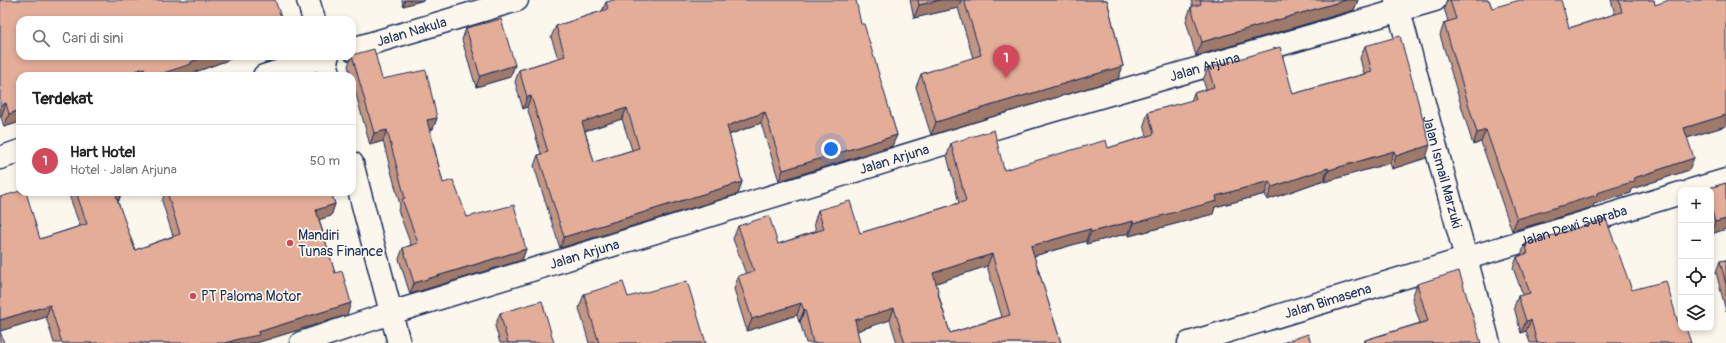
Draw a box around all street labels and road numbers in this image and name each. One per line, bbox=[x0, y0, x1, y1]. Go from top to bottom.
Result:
street label: Jalan Nakula bbox=[374, 13, 449, 50]
street label: Jalan Arjuna bbox=[1168, 49, 1242, 85]
street label: Jalan Ismail Marzuki bbox=[1419, 114, 1466, 231]
street label: Jalan Arjuna bbox=[857, 141, 931, 178]
street label: Jalan Dewi Supraba bbox=[1518, 202, 1629, 251]
street label: Jalan Arjuna bbox=[547, 236, 621, 273]
street label: Jalan Bimasena bbox=[1282, 280, 1373, 322]

